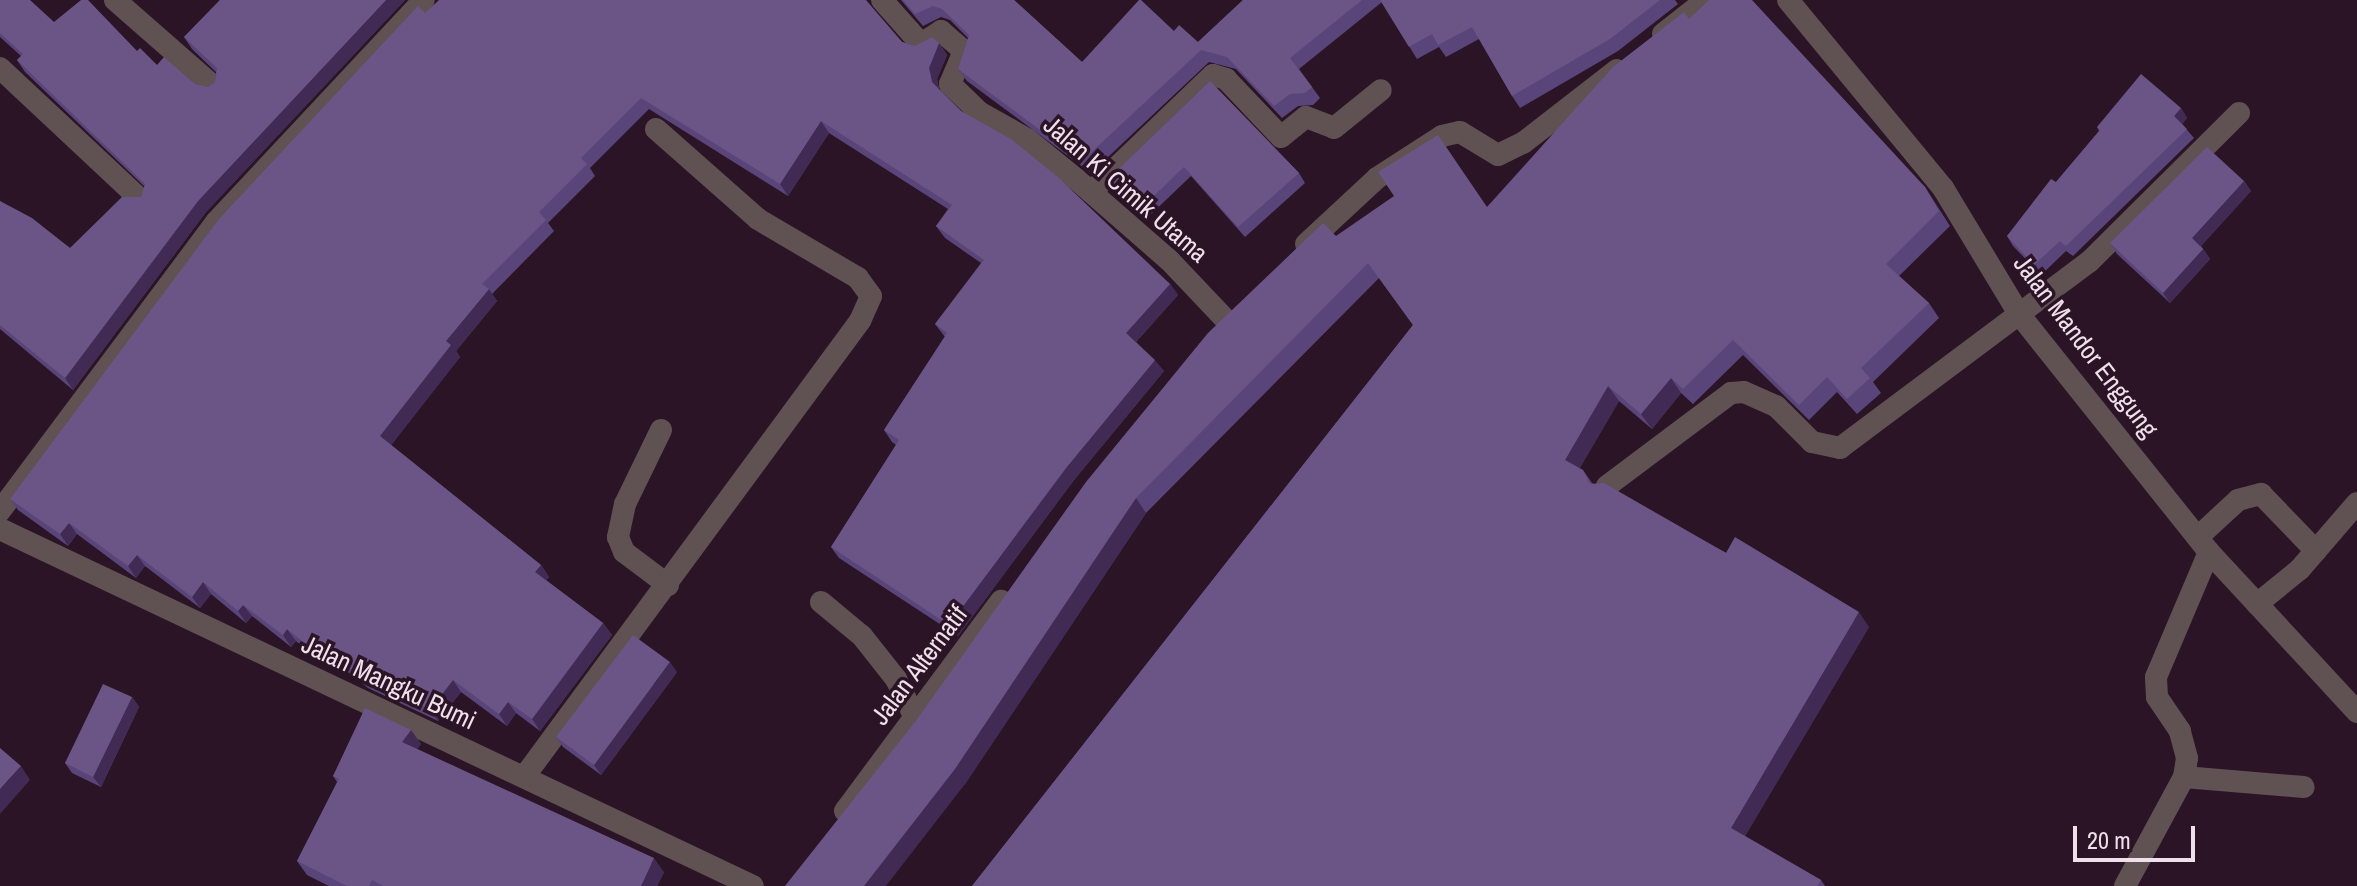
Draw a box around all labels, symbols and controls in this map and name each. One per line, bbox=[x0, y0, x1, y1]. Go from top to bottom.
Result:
street label: Jalan Ki Cimik Utama bbox=[1038, 109, 1214, 269]
street label: Jalan Mandor Enggung bbox=[2007, 249, 2165, 443]
street label: Jalan Alternatif bbox=[864, 599, 974, 731]
street label: Jalan Mangku Bumi bbox=[297, 628, 481, 736]
scale bar bbox=[2077, 810, 2199, 860]
text: 20 m bbox=[2087, 824, 2131, 856]

